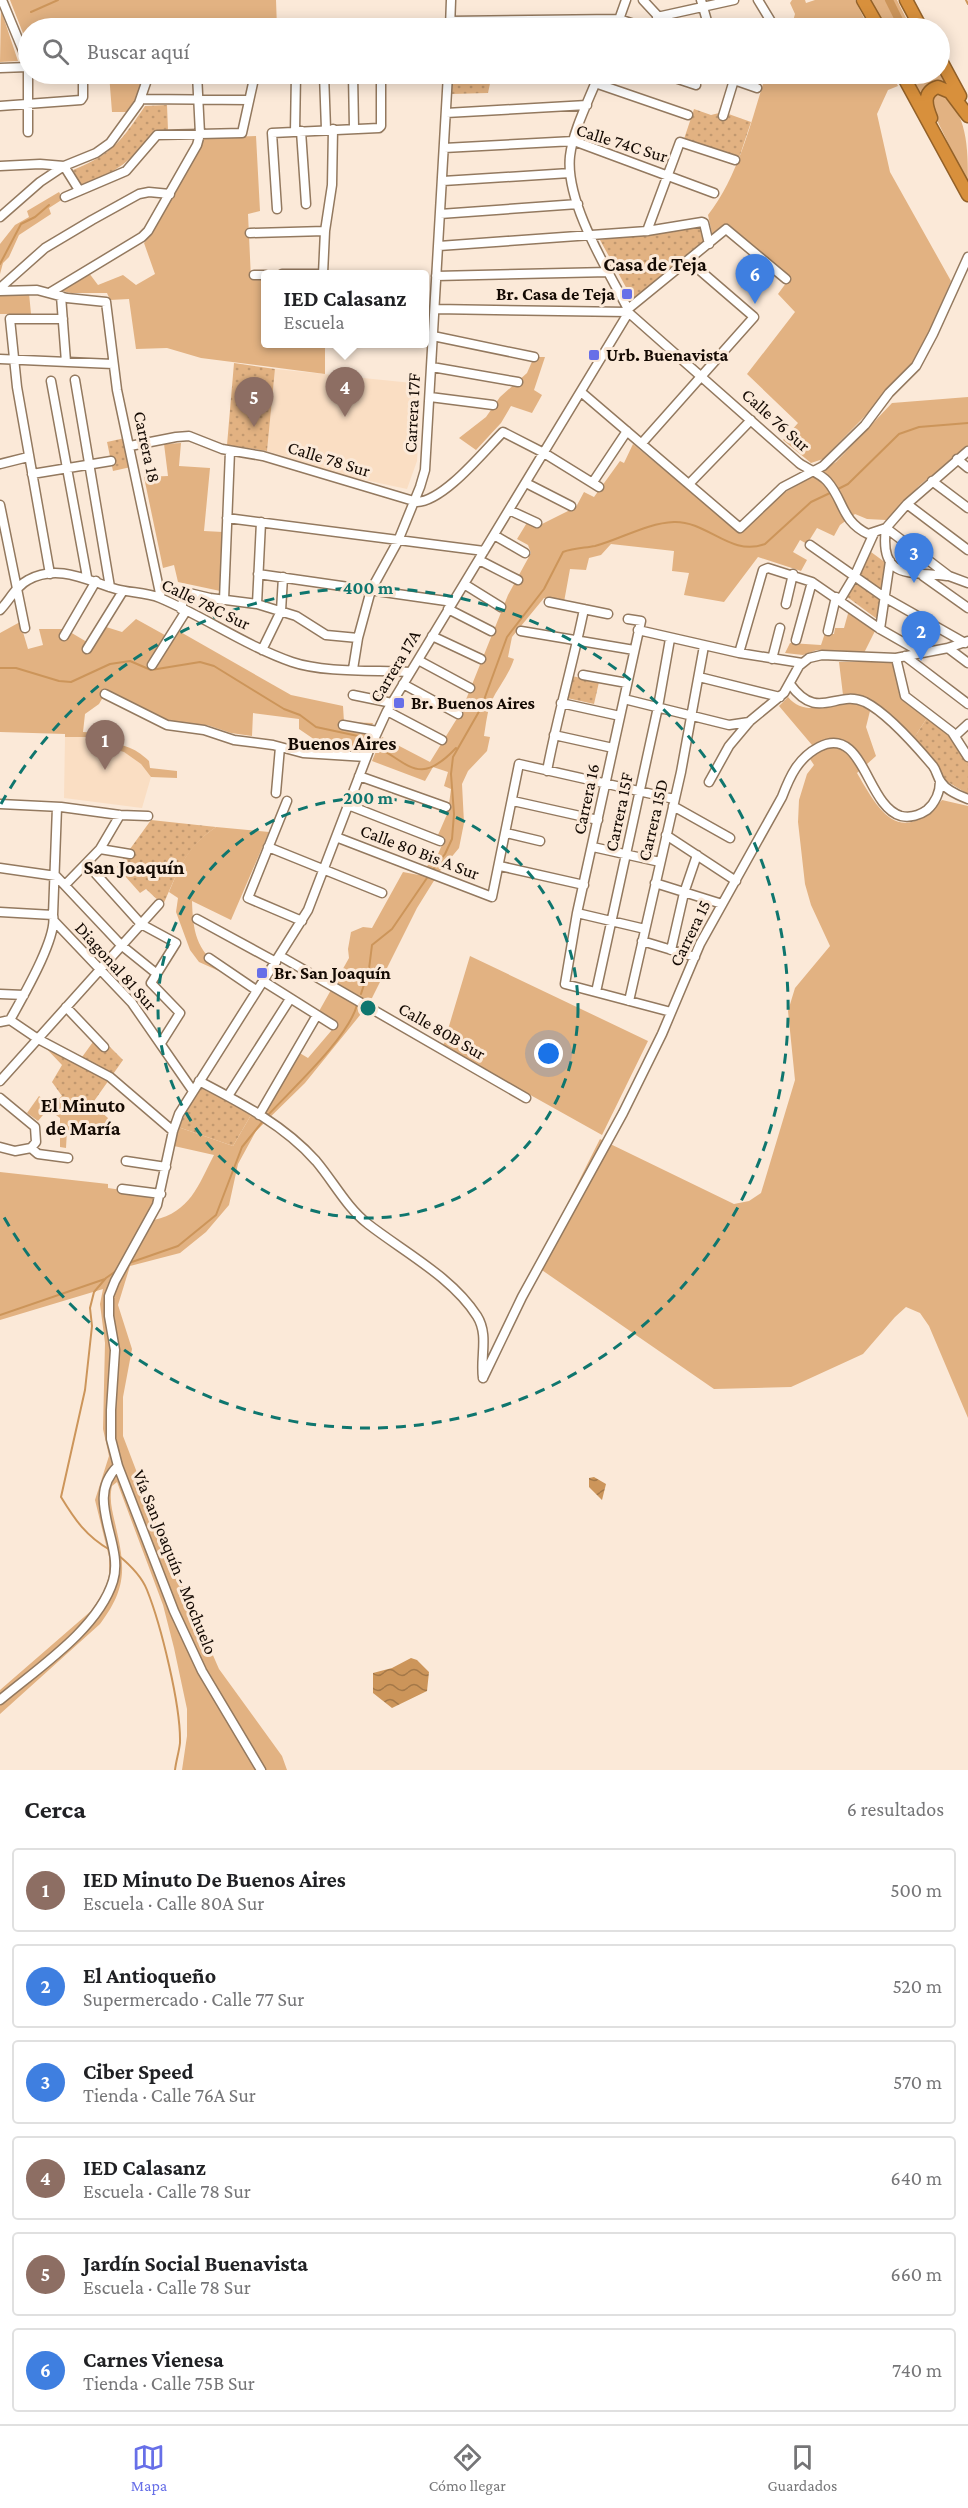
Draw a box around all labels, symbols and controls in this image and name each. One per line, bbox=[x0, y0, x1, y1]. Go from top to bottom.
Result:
search box bbox=[18, 18, 950, 84]
icon: search bbox=[39, 35, 72, 68]
text: Buscar aquí bbox=[87, 39, 189, 64]
street label: Calle 74C Sur bbox=[574, 120, 671, 167]
district label: Casa de Teja bbox=[603, 253, 707, 276]
pin: 6 bbox=[736, 254, 774, 304]
popup bbox=[261, 270, 429, 348]
place label: Br. Casa de Teja bbox=[496, 284, 615, 305]
text: IED Calasanz bbox=[284, 286, 406, 311]
marker: Br. Casa de Teja bbox=[620, 287, 634, 301]
text: Escuela bbox=[284, 311, 345, 333]
place label: Urb. Buenavista bbox=[606, 345, 728, 365]
marker: Urb. Buenavista bbox=[587, 348, 601, 362]
pin: 4 bbox=[326, 368, 364, 417]
street label: Carrera 17F bbox=[400, 372, 424, 454]
pin: 5 bbox=[234, 378, 274, 427]
street label: Calle 76 Sur bbox=[738, 384, 815, 456]
street label: Carrera 18 bbox=[130, 409, 164, 485]
street label: Calle 78 Sur bbox=[285, 437, 373, 481]
pin: 3 bbox=[894, 534, 934, 583]
street label: Calle 78C Sur bbox=[159, 574, 254, 634]
text: 400 m bbox=[343, 578, 394, 598]
pin: 2 bbox=[902, 612, 940, 661]
street label: Carrera 17A bbox=[366, 626, 425, 706]
place label: Br. Buenos Aires bbox=[411, 693, 535, 713]
marker: Br. Buenos Aires bbox=[392, 696, 406, 710]
pin: 1 bbox=[86, 720, 124, 770]
district label: Buenos Aires bbox=[288, 732, 396, 754]
street label: Carrera 16 bbox=[569, 762, 603, 836]
street label: Carrera 15F bbox=[601, 771, 637, 853]
street label: Carrera 15D bbox=[634, 777, 672, 863]
text: 200 m bbox=[343, 788, 394, 808]
street label: Calle 80 Bis A Sur bbox=[358, 820, 483, 884]
district label: San Joaquín bbox=[83, 856, 185, 878]
street label: Carrera 15 bbox=[665, 897, 715, 969]
street label: Diagonal 81 Sur bbox=[71, 918, 161, 1015]
place label: Br. San Joaquín bbox=[274, 963, 392, 983]
marker: Br. San Joaquín bbox=[255, 966, 269, 980]
centre of rings bbox=[358, 998, 378, 1018]
street label: Calle 80B Sur bbox=[395, 998, 490, 1064]
your location bbox=[534, 1039, 563, 1068]
district label: El Minuto de María bbox=[41, 1094, 125, 1139]
street label: Vía San Joaquín - Mochuelo bbox=[129, 1467, 221, 1657]
text: Cerca bbox=[24, 1795, 86, 1824]
text: 6 resultados bbox=[847, 1798, 944, 1820]
text: IED Minuto De Buenos Aires bbox=[83, 1867, 346, 1892]
text: 1 bbox=[42, 1879, 49, 1901]
text: 500 m bbox=[890, 1879, 942, 1901]
text: Escuela · Calle 80A Sur bbox=[83, 1892, 264, 1914]
text: El Antioqueño bbox=[83, 1963, 216, 1988]
text: 2 bbox=[40, 1975, 51, 1997]
text: 520 m bbox=[892, 1975, 942, 1997]
text: Supermercado · Calle 77 Sur bbox=[83, 1988, 304, 2010]
text: Ciber Speed bbox=[83, 2059, 194, 2084]
text: 3 bbox=[41, 2071, 50, 2093]
text: 570 m bbox=[893, 2071, 942, 2093]
text: Tienda · Calle 76A Sur bbox=[83, 2084, 256, 2106]
text: IED Calasanz bbox=[83, 2155, 206, 2180]
text: 4 bbox=[40, 2167, 51, 2189]
text: 640 m bbox=[890, 2167, 942, 2189]
text: Escuela · Calle 78 Sur bbox=[83, 2180, 251, 2202]
text: Jardín Social Buenavista bbox=[83, 2251, 308, 2276]
text: 5 bbox=[41, 2263, 50, 2285]
text: 660 m bbox=[891, 2263, 942, 2285]
text: Escuela · Calle 78 Sur bbox=[83, 2276, 251, 2298]
text: Carnes Vienesa bbox=[83, 2347, 224, 2372]
text: 6 bbox=[40, 2359, 51, 2381]
text: 740 m bbox=[892, 2359, 942, 2381]
text: Tienda · Calle 75B Sur bbox=[83, 2372, 255, 2394]
tab: Mapa bbox=[131, 2441, 167, 2494]
tab: Cómo llegar bbox=[429, 2441, 506, 2494]
tab: Guardados bbox=[767, 2441, 837, 2494]

